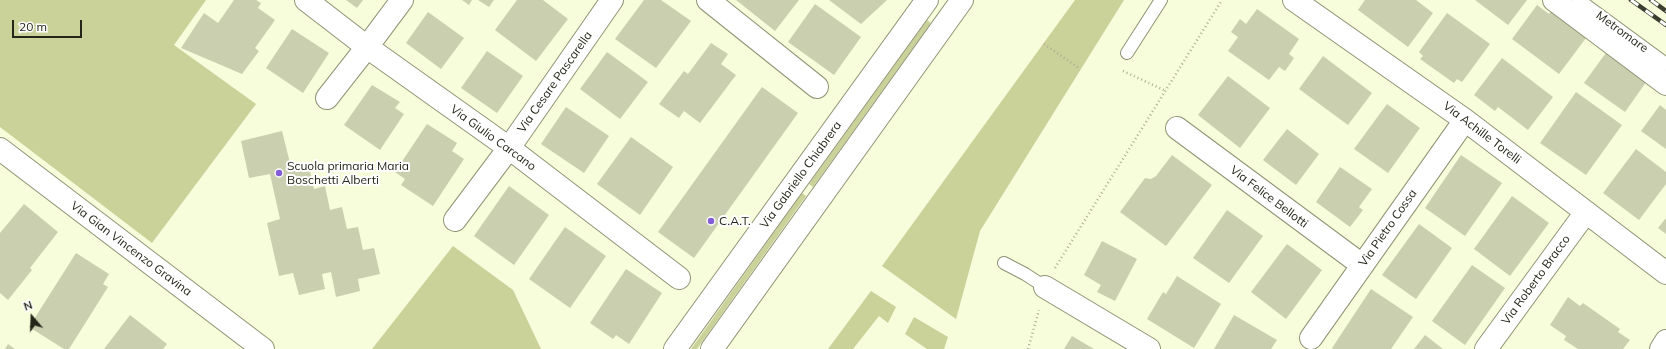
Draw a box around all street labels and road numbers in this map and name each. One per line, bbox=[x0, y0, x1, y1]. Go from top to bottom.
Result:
street label: Metromare bbox=[1593, 8, 1651, 56]
street label: Via Cesare Pascarella bbox=[515, 29, 595, 135]
street label: Via Achille Torelli bbox=[1440, 99, 1524, 167]
street label: Via Giulio Carcano bbox=[447, 102, 539, 174]
street label: Via Gabriello Chiabrera bbox=[757, 119, 845, 231]
street label: Via Felice Bellotti bbox=[1227, 163, 1311, 231]
street label: Via Pietro Cossa bbox=[1356, 187, 1420, 269]
street label: Via Gian Vincenzo Gravina bbox=[68, 199, 194, 299]
street label: Via Roberto Bracco bbox=[1499, 232, 1573, 328]

